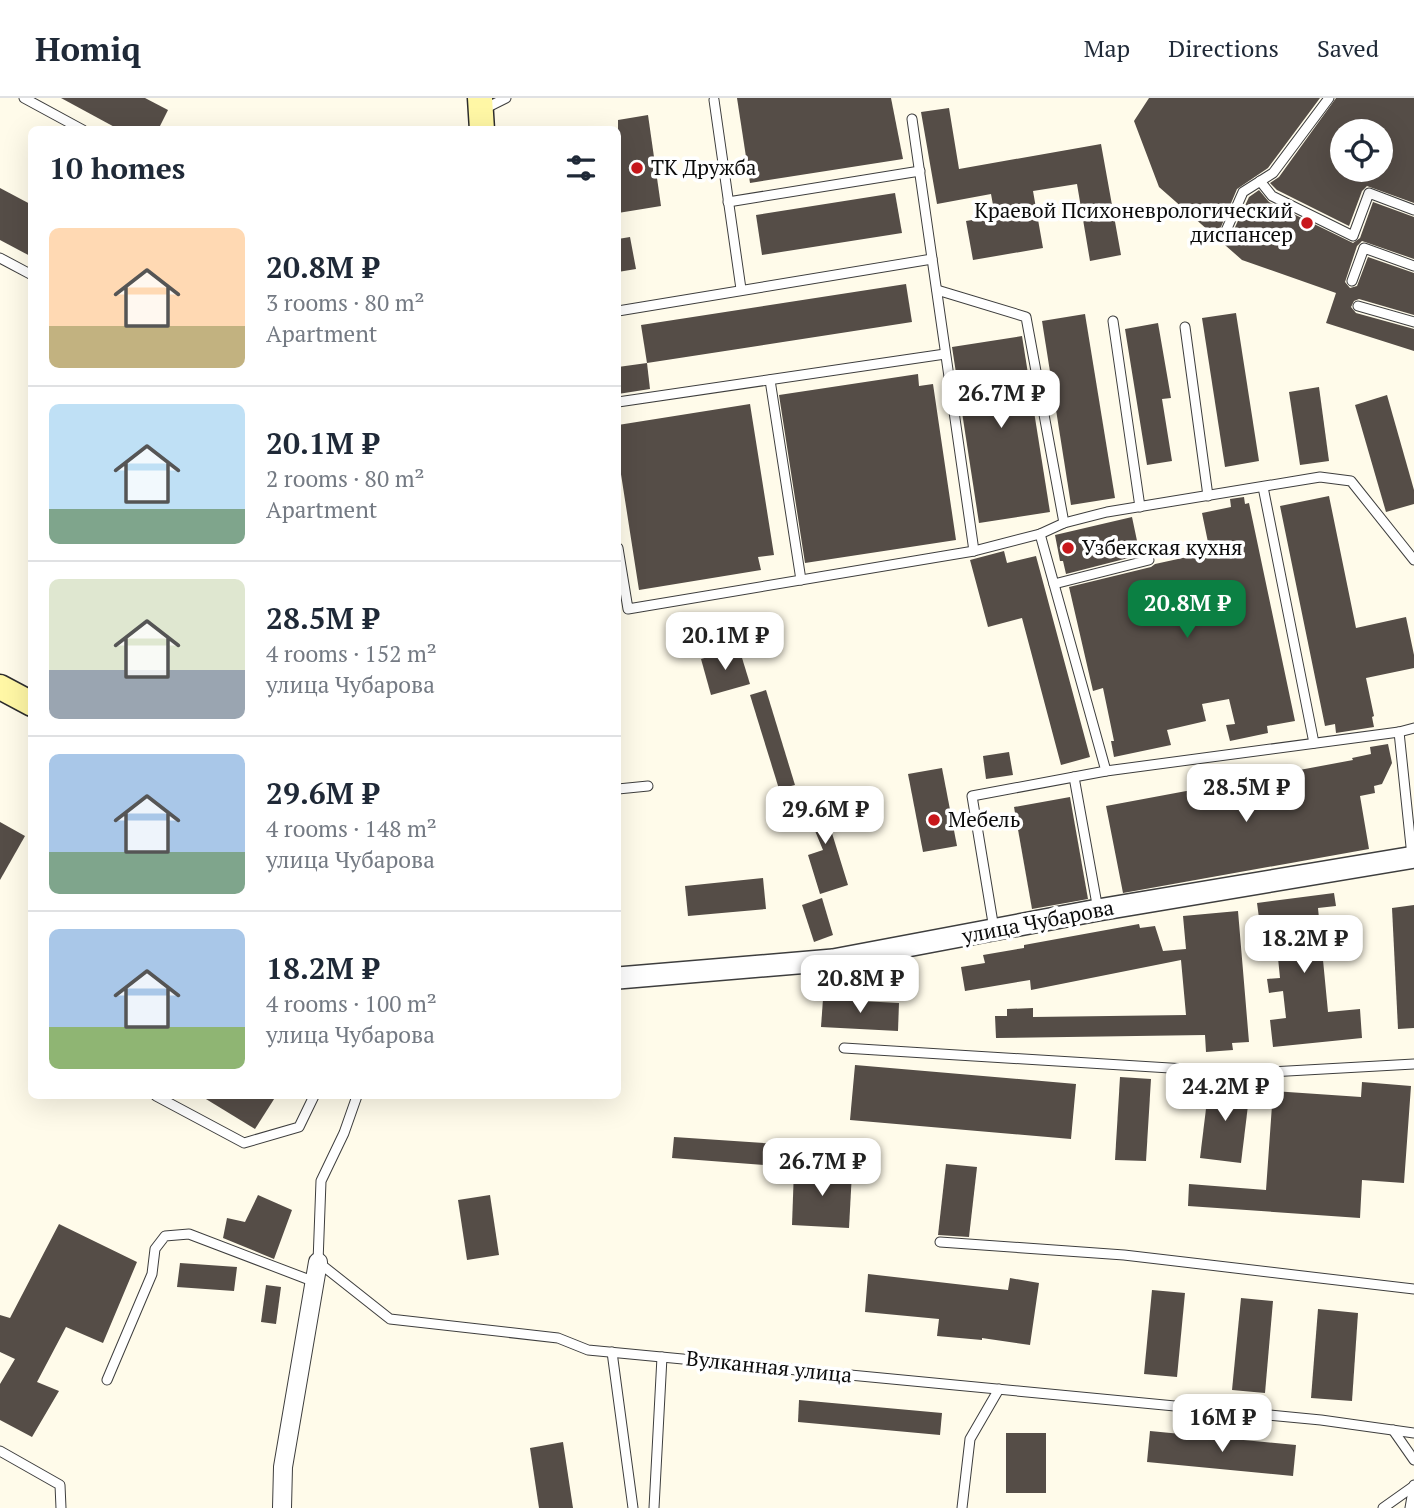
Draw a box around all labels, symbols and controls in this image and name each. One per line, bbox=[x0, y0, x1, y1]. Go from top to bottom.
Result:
text: Homiq bbox=[35, 27, 141, 70]
text: Map bbox=[1084, 32, 1130, 64]
text: Directions bbox=[1168, 32, 1279, 64]
text: Saved bbox=[1317, 32, 1379, 64]
map controls bbox=[1330, 119, 1393, 182]
button: locate bbox=[1330, 119, 1393, 182]
text: 10 homes bbox=[49, 148, 185, 188]
icon: filters bbox=[562, 149, 600, 187]
place label: ТК Дружба bbox=[651, 153, 757, 181]
marker: ТК Дружба bbox=[629, 160, 645, 176]
place label: Краевой Психоневрологический диспансер bbox=[974, 196, 1293, 248]
marker: Краевой Психоневрологический диспансер bbox=[1299, 215, 1315, 231]
text: 20.8M ₽ bbox=[266, 247, 379, 287]
icon: home bbox=[105, 256, 189, 340]
text: 3 rooms · 80 m² bbox=[266, 287, 425, 318]
text: Apartment bbox=[266, 318, 377, 349]
pin: 26.7M ₽ bbox=[936, 370, 1066, 430]
text: 26.7M ₽ bbox=[958, 377, 1044, 408]
text: 20.1M ₽ bbox=[266, 423, 379, 463]
icon: home bbox=[105, 432, 189, 516]
text: 2 rooms · 80 m² bbox=[266, 463, 425, 494]
text: Apartment bbox=[266, 494, 377, 525]
place label: Узбекская кухня bbox=[1082, 533, 1242, 561]
marker: Узбекская кухня bbox=[1060, 540, 1076, 556]
pin: 20.8M ₽ bbox=[1122, 580, 1252, 640]
text: 20.8M ₽ bbox=[1144, 587, 1230, 618]
text: 28.5M ₽ bbox=[266, 598, 379, 638]
icon: home bbox=[105, 607, 189, 691]
pin: 20.1M ₽ bbox=[660, 612, 790, 672]
text: 20.1M ₽ bbox=[682, 619, 768, 650]
text: 4 rooms · 152 m² bbox=[266, 638, 437, 669]
text: улица Чубарова bbox=[266, 669, 435, 700]
pin: 28.5M ₽ bbox=[1181, 764, 1311, 824]
text: 28.5M ₽ bbox=[1203, 771, 1289, 802]
text: 29.6M ₽ bbox=[266, 773, 379, 813]
icon: home bbox=[105, 782, 189, 866]
pin: 29.6M ₽ bbox=[760, 786, 890, 846]
text: 29.6M ₽ bbox=[782, 793, 868, 824]
place label: Мебель bbox=[948, 805, 1020, 833]
marker: Мебель bbox=[926, 812, 942, 828]
text: 4 rooms · 148 m² bbox=[266, 813, 437, 844]
text: улица Чубарова bbox=[266, 844, 435, 875]
street label: улица Чубарова bbox=[959, 892, 1116, 950]
pin: 18.2M ₽ bbox=[1239, 916, 1369, 975]
text: 18.2M ₽ bbox=[1261, 922, 1347, 953]
text: 18.2M ₽ bbox=[266, 948, 379, 988]
pin: 20.8M ₽ bbox=[795, 956, 925, 1015]
icon: home bbox=[105, 957, 189, 1041]
text: 20.8M ₽ bbox=[817, 962, 903, 993]
text: 4 rooms · 100 m² bbox=[266, 988, 437, 1019]
text: улица Чубарова bbox=[266, 1019, 435, 1050]
pin: 24.2M ₽ bbox=[1160, 1063, 1290, 1123]
text: 24.2M ₽ bbox=[1182, 1070, 1268, 1101]
pin: 26.7M ₽ bbox=[757, 1138, 887, 1198]
text: 26.7M ₽ bbox=[779, 1145, 865, 1176]
street label: Вулканная улица bbox=[685, 1343, 854, 1389]
pin: 16M ₽ bbox=[1173, 1394, 1271, 1454]
text: 16M ₽ bbox=[1189, 1401, 1255, 1432]

